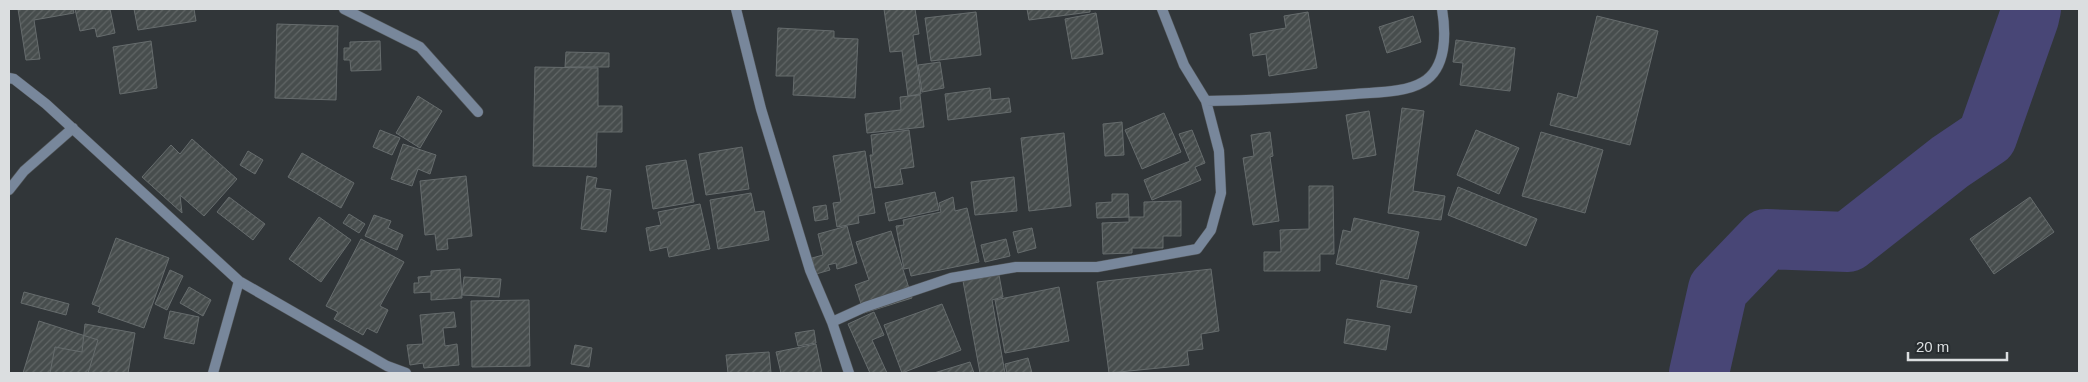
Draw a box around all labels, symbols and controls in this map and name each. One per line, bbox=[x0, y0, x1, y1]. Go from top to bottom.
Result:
scale bar bbox=[1908, 330, 2007, 362]
text: 20 m bbox=[1916, 338, 1949, 355]

